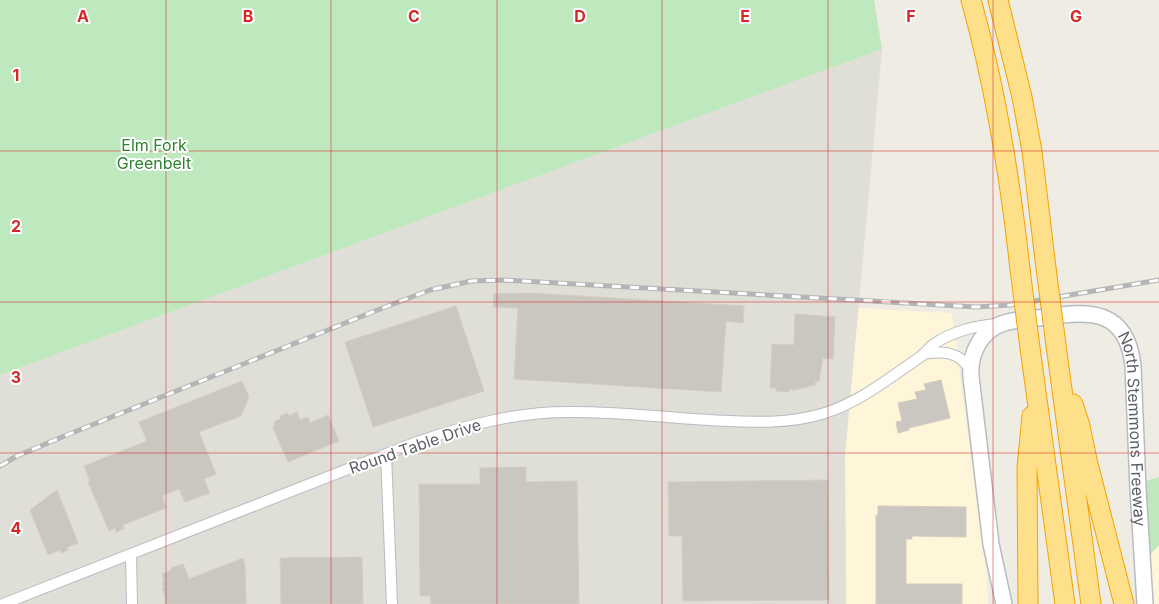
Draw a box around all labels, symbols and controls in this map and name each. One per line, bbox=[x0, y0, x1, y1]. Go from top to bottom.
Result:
text: A bbox=[77, 6, 89, 26]
text: B bbox=[243, 6, 253, 26]
text: C bbox=[408, 6, 420, 26]
text: D bbox=[574, 6, 586, 26]
text: E bbox=[740, 6, 750, 26]
text: F bbox=[906, 6, 916, 26]
text: G bbox=[1070, 6, 1082, 26]
text: 1 bbox=[13, 65, 19, 85]
park label: Elm Fork Greenbelt bbox=[117, 135, 191, 173]
text: 2 bbox=[11, 216, 21, 236]
street label: North Stemmons Freeway bbox=[1114, 328, 1150, 527]
text: 3 bbox=[11, 367, 21, 387]
street label: Round Table Drive bbox=[346, 414, 484, 478]
text: 4 bbox=[11, 518, 22, 538]

